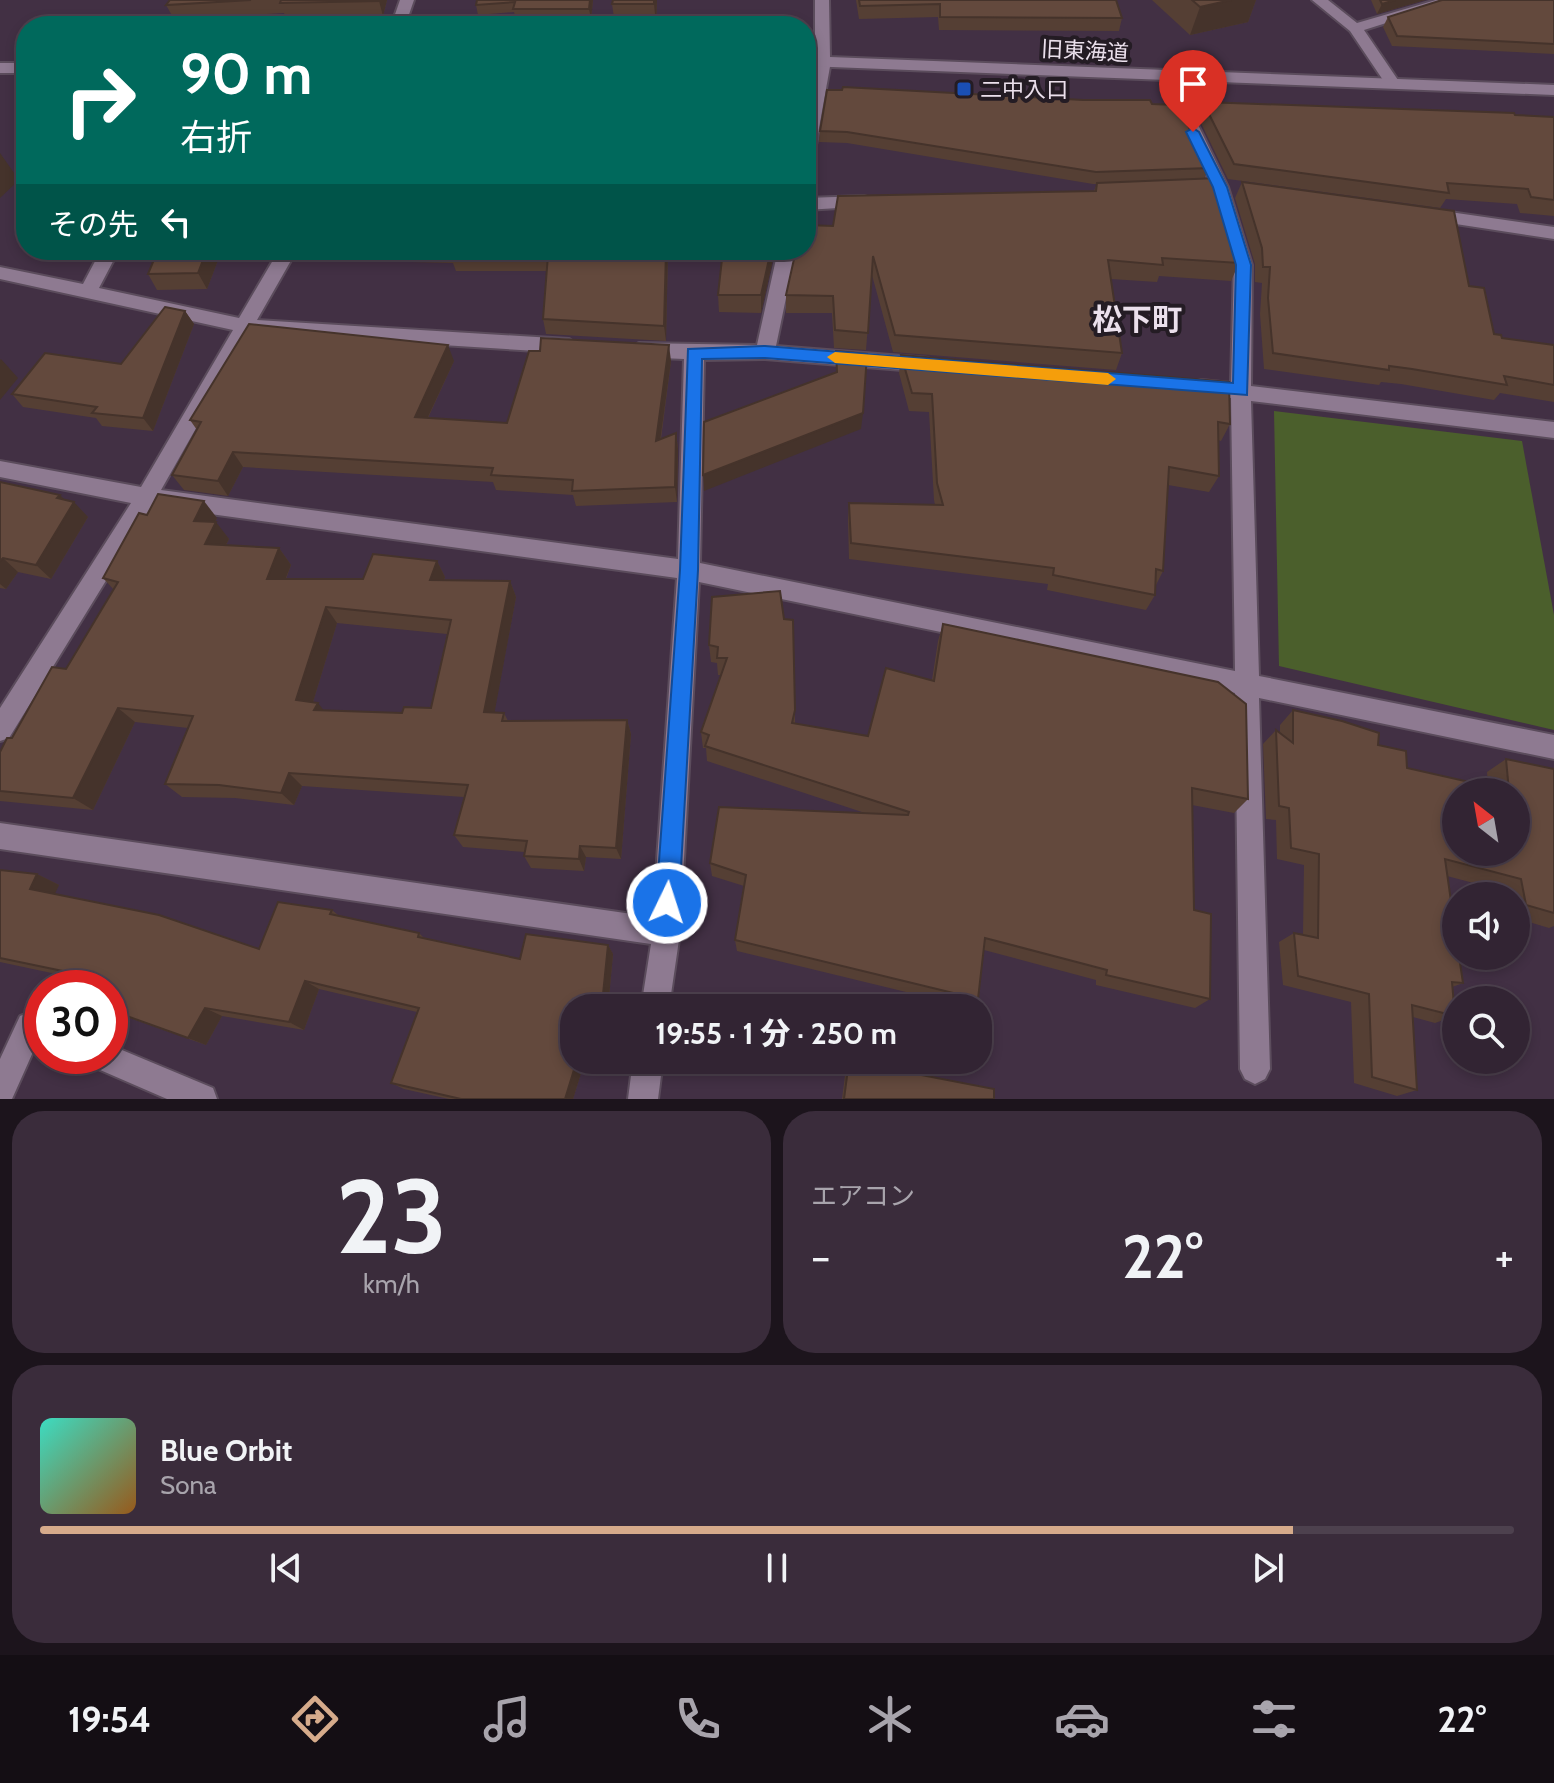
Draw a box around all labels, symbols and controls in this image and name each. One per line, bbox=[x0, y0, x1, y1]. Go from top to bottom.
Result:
street label: 旧東海道 bbox=[1040, 35, 1130, 67]
text: 90 m bbox=[180, 40, 312, 108]
icon: right bbox=[48, 48, 152, 152]
pin bbox=[1159, 50, 1227, 132]
icon: arrive bbox=[1171, 62, 1215, 106]
place label: 二中入口 bbox=[980, 76, 1068, 103]
marker: 二中入口 bbox=[955, 80, 973, 98]
text: 右折 bbox=[180, 115, 252, 159]
icon: left bbox=[154, 200, 198, 244]
text: その先 bbox=[48, 206, 138, 243]
district label: 松下町 bbox=[1092, 301, 1182, 338]
north arrow bbox=[1442, 778, 1530, 866]
map controls bbox=[1442, 778, 1530, 1074]
position arrow bbox=[625, 861, 709, 945]
button: sound bbox=[1442, 882, 1530, 970]
speed limit sign: 30 bbox=[24, 970, 128, 1074]
button: search bbox=[1442, 986, 1530, 1074]
text: 19:55 · 1 分 · 250 m bbox=[655, 1015, 897, 1052]
text: 23 bbox=[336, 1153, 447, 1279]
text: エアコン bbox=[811, 1180, 915, 1212]
text: 22° bbox=[1122, 1220, 1203, 1293]
text: − bbox=[811, 1230, 830, 1283]
text: + bbox=[1495, 1230, 1514, 1283]
text: km/h bbox=[363, 1268, 420, 1300]
text: Blue Orbit bbox=[160, 1432, 292, 1469]
text: Sona bbox=[160, 1469, 217, 1501]
icon: previous bbox=[264, 1546, 308, 1590]
icon: pause bbox=[755, 1546, 799, 1590]
icon: next bbox=[1246, 1546, 1290, 1590]
icon: directions bbox=[287, 1691, 343, 1747]
icon: music bbox=[479, 1691, 535, 1747]
icon: phone bbox=[670, 1691, 726, 1747]
icon: climate bbox=[862, 1691, 918, 1747]
icon: car bbox=[1054, 1691, 1110, 1747]
icon: filters bbox=[1246, 1691, 1302, 1747]
text: 19:54 bbox=[68, 1697, 151, 1741]
text: 22° bbox=[1438, 1697, 1486, 1741]

